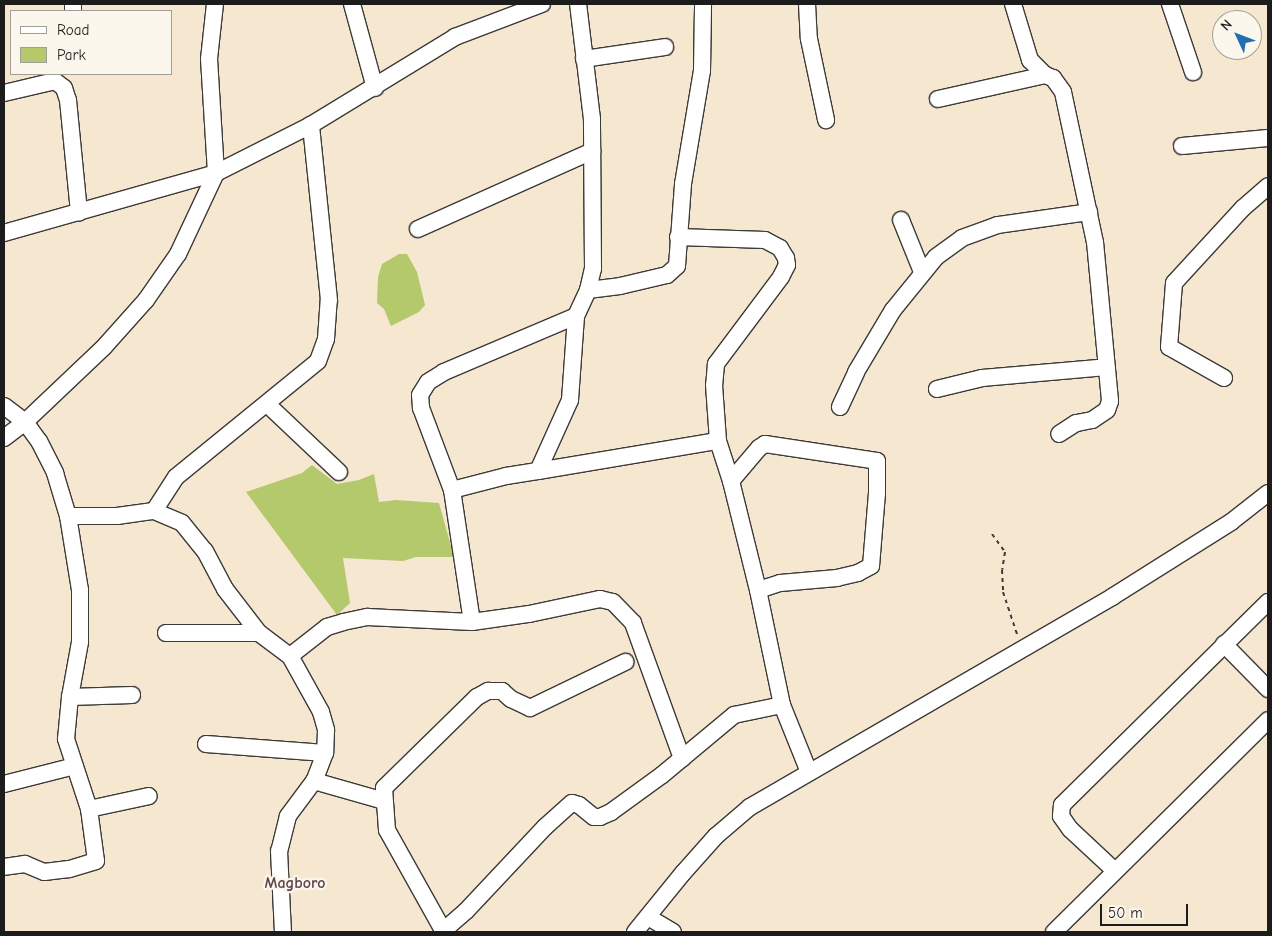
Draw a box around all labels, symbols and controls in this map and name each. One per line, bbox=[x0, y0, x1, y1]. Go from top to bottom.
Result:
legend bbox=[10, 10, 172, 75]
north arrow bbox=[1212, 10, 1262, 60]
text: N bbox=[1217, 16, 1236, 34]
text: Road bbox=[57, 21, 89, 39]
text: Park bbox=[57, 46, 86, 64]
district label: Magboro bbox=[265, 873, 325, 893]
scale bar bbox=[1102, 894, 1190, 926]
text: 50 m bbox=[1108, 904, 1143, 922]

